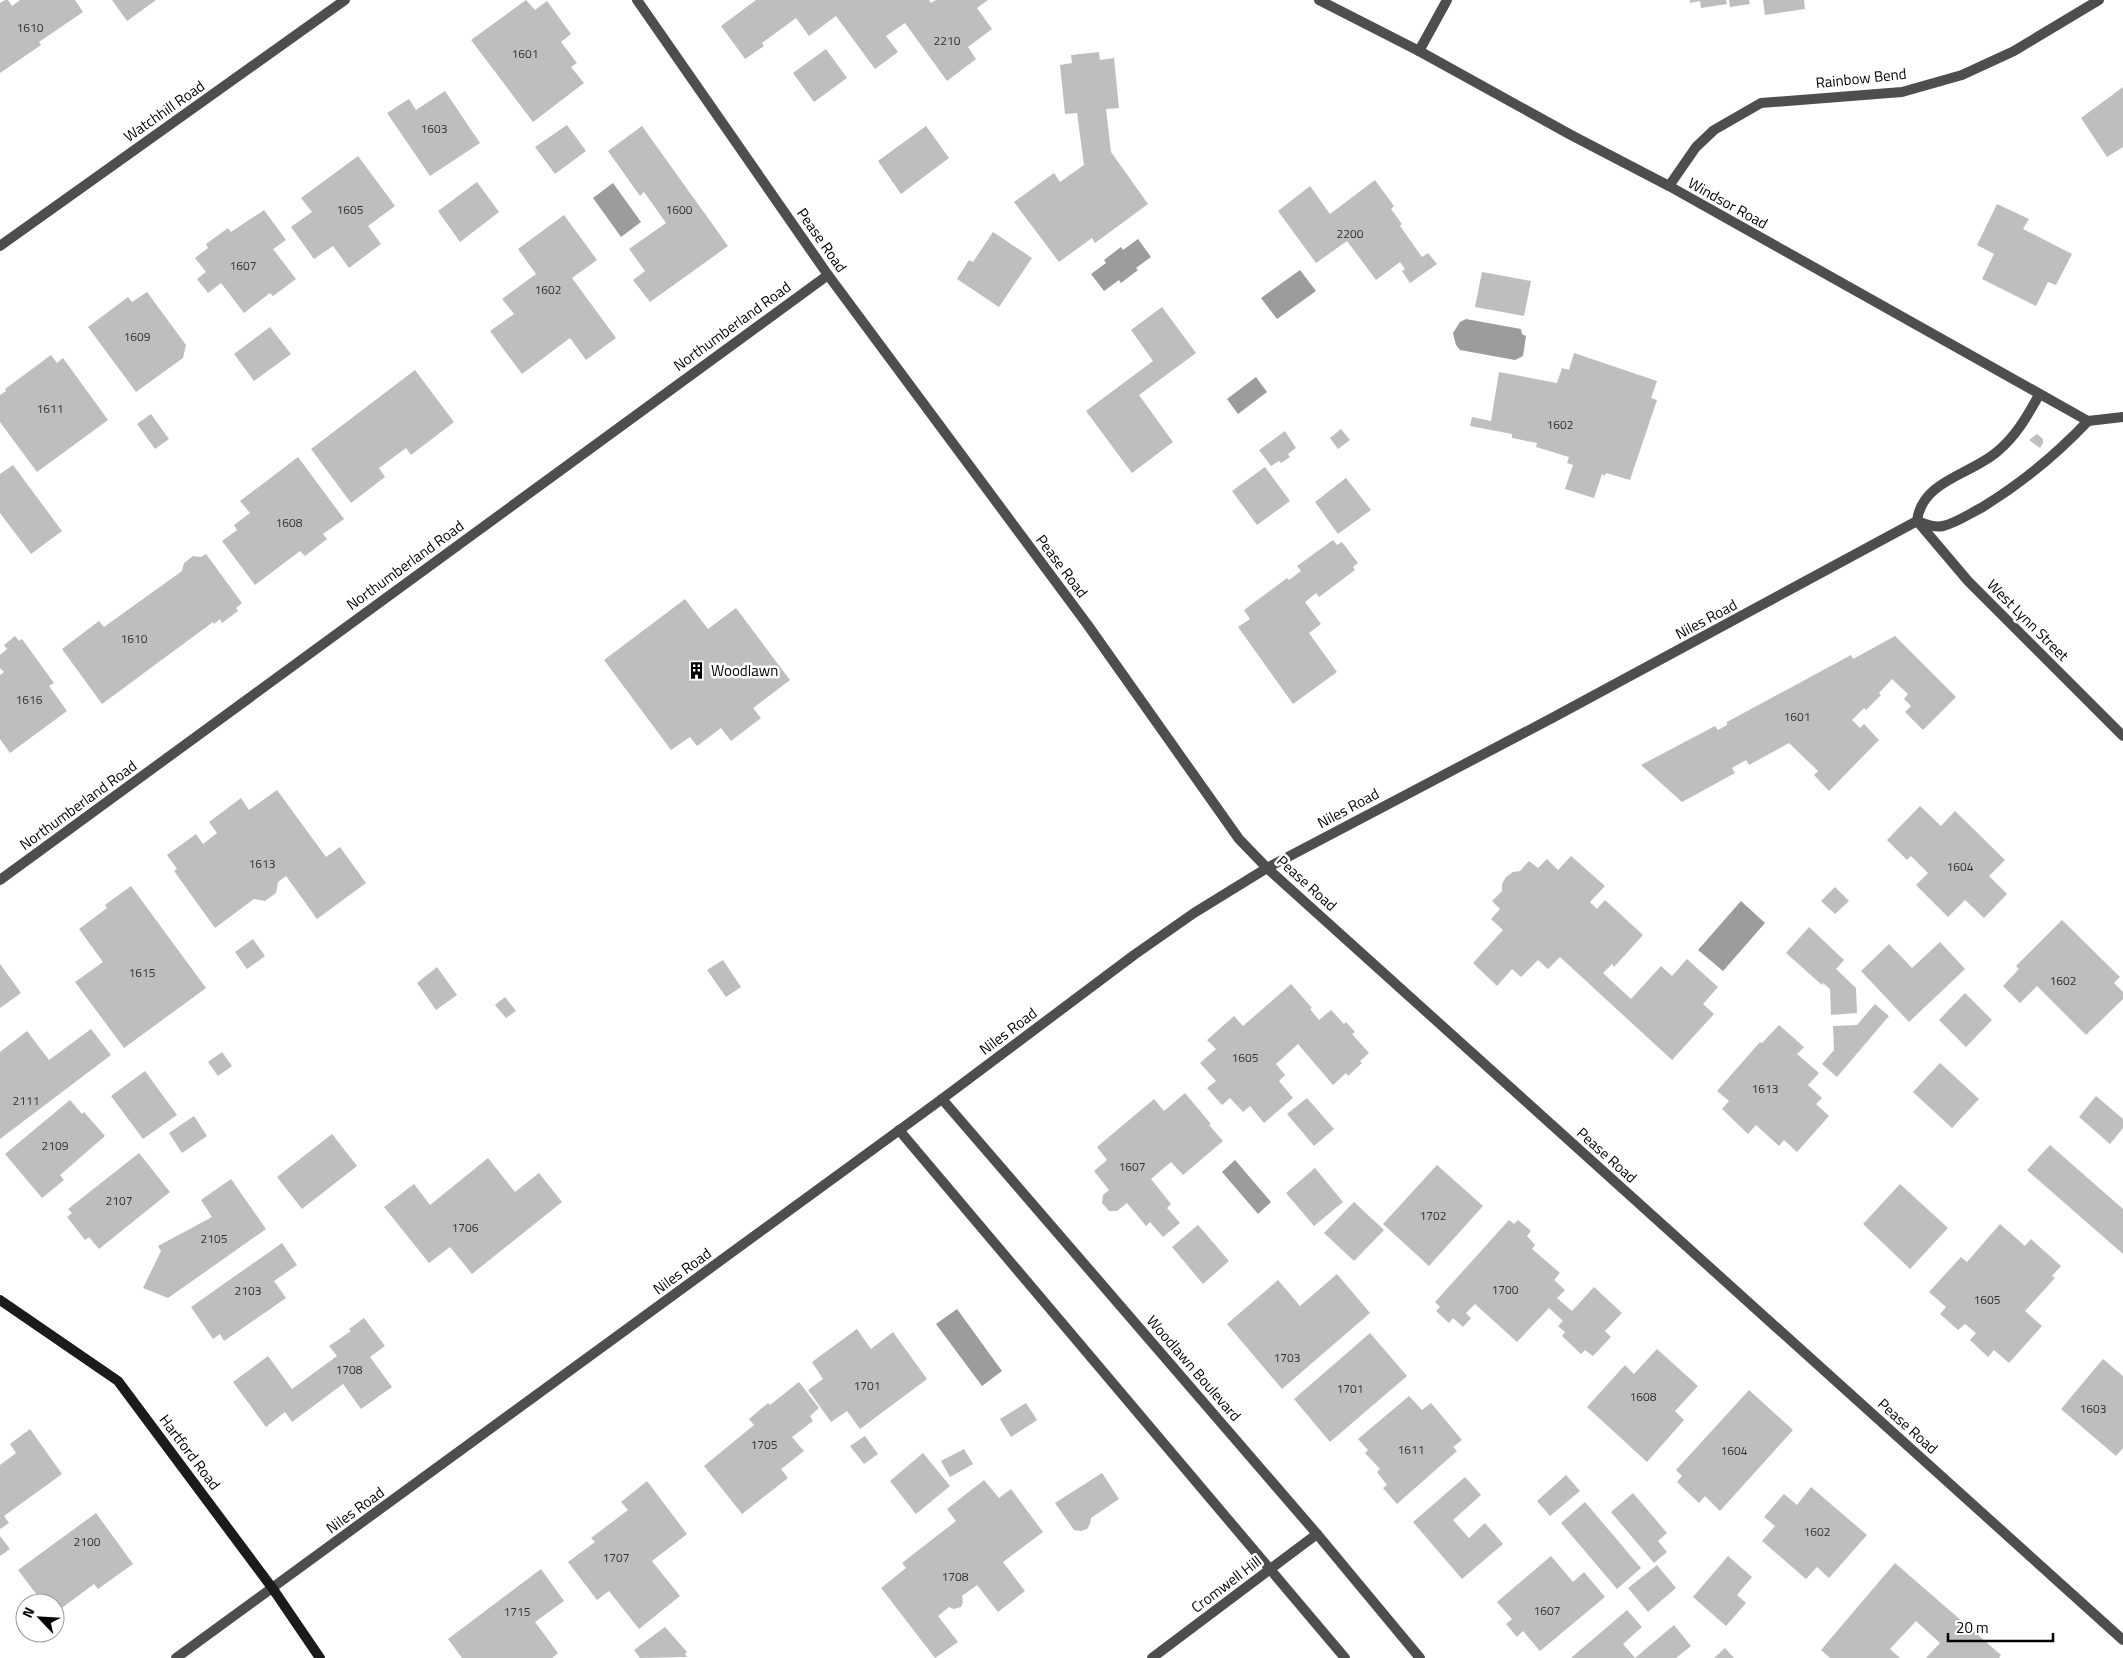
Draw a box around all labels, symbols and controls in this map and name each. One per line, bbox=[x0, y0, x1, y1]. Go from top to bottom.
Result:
house number: 1610 bbox=[17, 18, 44, 37]
house number: 2210 bbox=[934, 31, 961, 50]
house number: 1601 bbox=[512, 44, 538, 63]
street label: Rainbow Bend bbox=[1814, 62, 1908, 94]
street label: Watchhill Road bbox=[119, 74, 209, 148]
house number: 1603 bbox=[421, 119, 447, 138]
street label: Windsor Road bbox=[1684, 172, 1772, 234]
house number: 1605 bbox=[337, 200, 364, 219]
house number: 1600 bbox=[666, 200, 693, 219]
street label: Pease Road bbox=[791, 203, 853, 277]
house number: 2200 bbox=[1337, 224, 1364, 243]
house number: 1607 bbox=[230, 256, 256, 275]
street label: Northumberland Road bbox=[668, 275, 796, 377]
house number: 1602 bbox=[535, 280, 561, 299]
house number: 1609 bbox=[124, 327, 151, 346]
house number: 1611 bbox=[37, 399, 63, 418]
house number: 1602 bbox=[1547, 415, 1573, 434]
house number: 1608 bbox=[276, 513, 303, 532]
street label: Northumberland Road bbox=[341, 514, 469, 616]
street label: Pease Road bbox=[1030, 529, 1094, 603]
street label: West Lynn Street bbox=[1982, 574, 2075, 667]
street label: Niles Road bbox=[1671, 593, 1741, 645]
house number: 1610 bbox=[121, 629, 148, 648]
place label: Woodlawn bbox=[711, 659, 778, 682]
building icon: Woodlawn bbox=[687, 660, 707, 680]
house number: 1616 bbox=[16, 690, 43, 709]
house number: 1601 bbox=[1784, 707, 1810, 726]
street label: Northumberland Road bbox=[14, 754, 142, 856]
street label: Niles Road bbox=[1313, 782, 1383, 834]
street label: Pease Road bbox=[1272, 850, 1342, 916]
house number: 1613 bbox=[249, 854, 275, 873]
house number: 1604 bbox=[1947, 857, 1974, 876]
house number: 1615 bbox=[129, 963, 156, 982]
house number: 1602 bbox=[2050, 971, 2076, 990]
street label: Niles Road bbox=[974, 1002, 1042, 1060]
house number: 1605 bbox=[1232, 1048, 1259, 1067]
house number: 1613 bbox=[1752, 1079, 1778, 1098]
house number: 2111 bbox=[13, 1091, 39, 1110]
street label: Pease Road bbox=[1572, 1122, 1642, 1188]
house number: 2109 bbox=[42, 1136, 69, 1155]
house number: 1607 bbox=[1119, 1157, 1145, 1176]
house number: 2107 bbox=[106, 1191, 132, 1210]
house number: 1702 bbox=[1420, 1206, 1446, 1225]
house number: 1706 bbox=[452, 1218, 479, 1237]
house number: 2105 bbox=[201, 1229, 228, 1248]
street label: Niles Road bbox=[648, 1242, 716, 1300]
house number: 1700 bbox=[1492, 1280, 1519, 1299]
house number: 2103 bbox=[235, 1281, 261, 1300]
house number: 1605 bbox=[1974, 1290, 2001, 1309]
street label: Woodlawn Boulevard bbox=[1141, 1310, 1247, 1426]
house number: 1703 bbox=[1274, 1348, 1300, 1367]
house number: 1708 bbox=[336, 1360, 363, 1379]
house number: 1701 bbox=[854, 1376, 880, 1395]
house number: 1701 bbox=[1337, 1379, 1363, 1398]
house number: 1608 bbox=[1630, 1387, 1657, 1406]
street label: Pease Road bbox=[1873, 1393, 1943, 1459]
house number: 1603 bbox=[2080, 1399, 2106, 1418]
street label: Hartford Road bbox=[154, 1409, 226, 1495]
house number: 1705 bbox=[751, 1435, 778, 1454]
house number: 1611 bbox=[1398, 1440, 1424, 1459]
house number: 1604 bbox=[1721, 1441, 1748, 1460]
street label: Niles Road bbox=[321, 1481, 389, 1539]
house number: 1602 bbox=[1804, 1522, 1830, 1541]
house number: 2100 bbox=[74, 1532, 101, 1551]
house number: 1707 bbox=[603, 1548, 629, 1567]
street label: Cromwell Hill bbox=[1186, 1550, 1266, 1618]
house number: 1708 bbox=[942, 1567, 969, 1586]
north arrow bbox=[15, 1593, 65, 1643]
house number: 1607 bbox=[1534, 1601, 1560, 1620]
house number: 1715 bbox=[504, 1602, 531, 1621]
text: N bbox=[16, 1603, 39, 1621]
scale bar bbox=[1948, 1610, 2053, 1642]
text: 20 m bbox=[1956, 1616, 1989, 1639]

